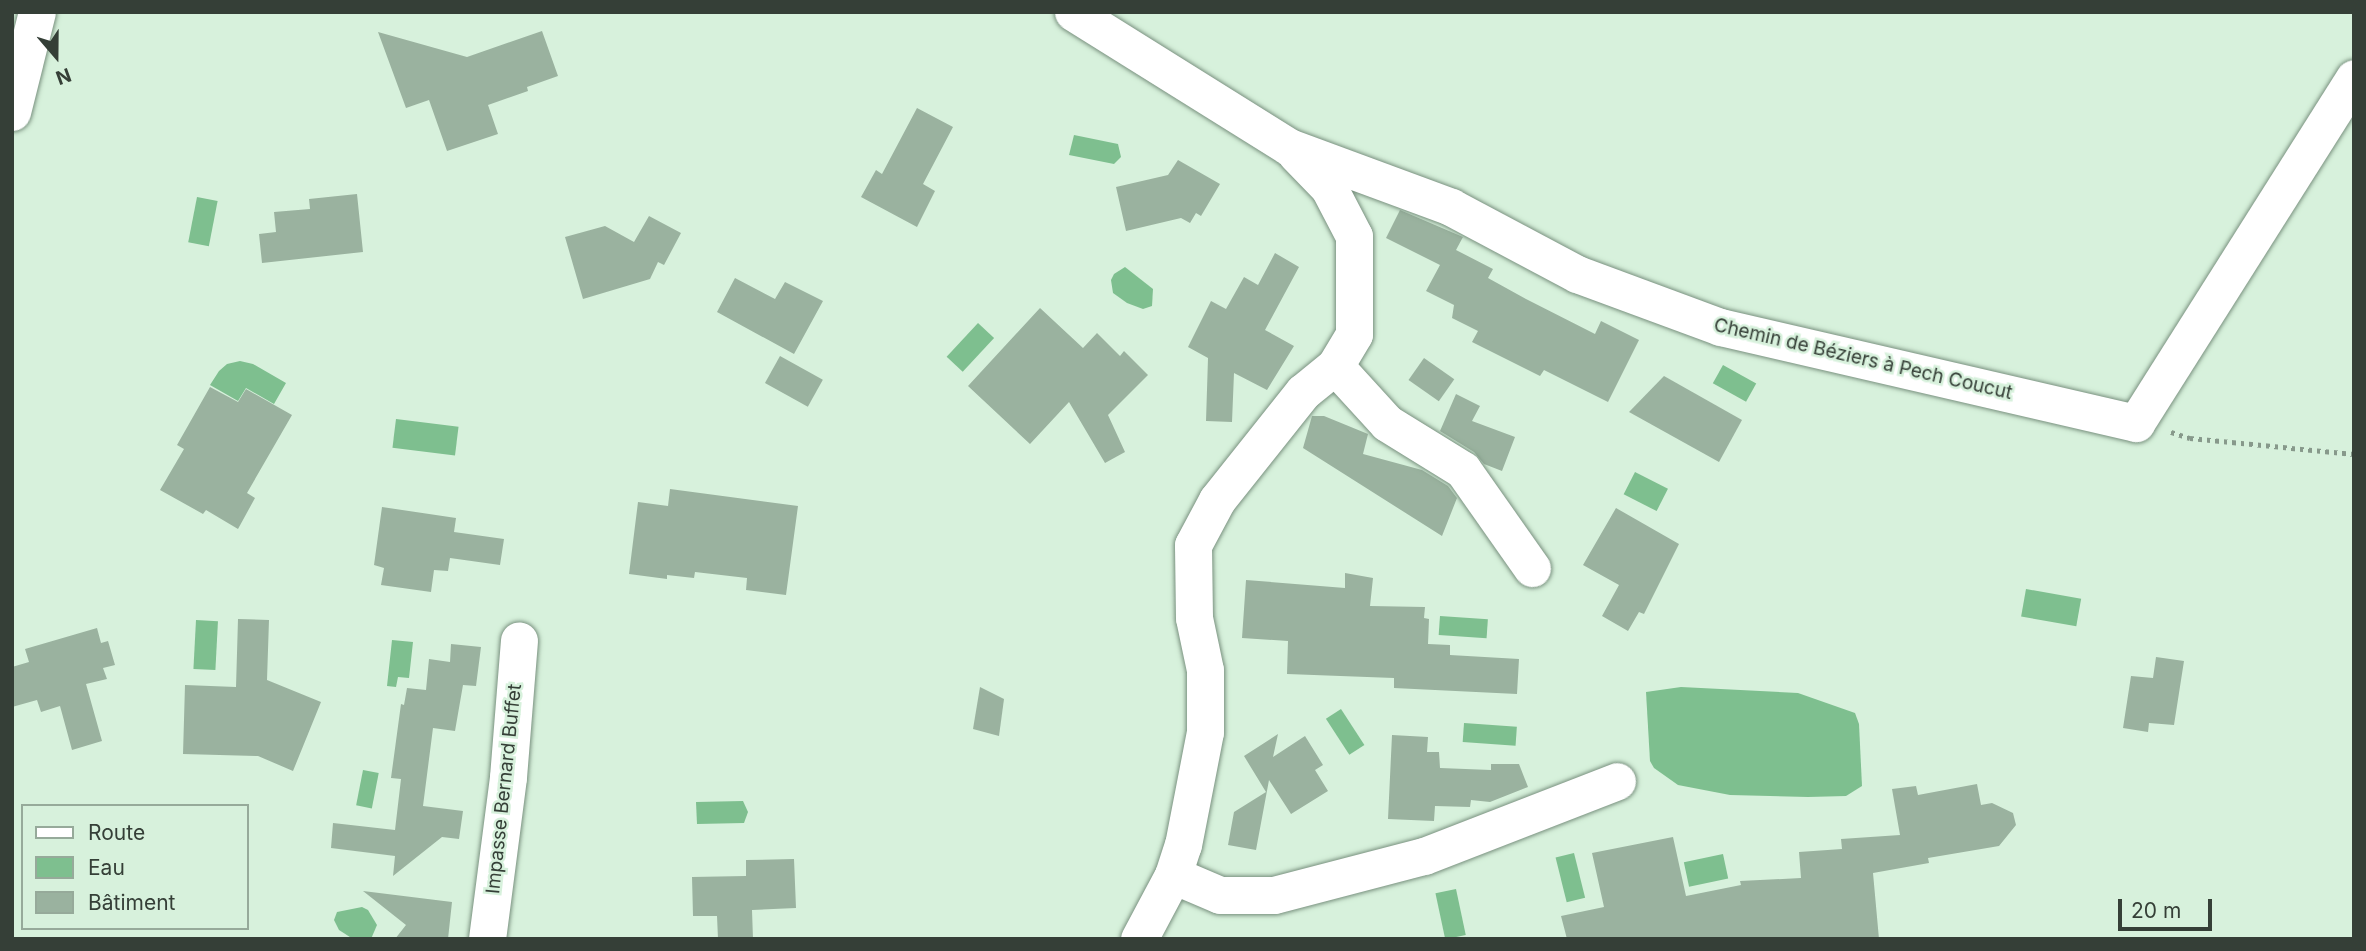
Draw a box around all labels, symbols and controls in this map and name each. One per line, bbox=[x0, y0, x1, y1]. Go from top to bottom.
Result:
north arrow bbox=[21, 21, 91, 91]
text: N bbox=[53, 63, 74, 89]
street label: Chemin de Béziers à Pech Coucut bbox=[1712, 314, 2014, 404]
street label: Impasse Bernard Buffet bbox=[482, 683, 526, 895]
legend bbox=[21, 804, 248, 930]
text: Route bbox=[88, 820, 145, 845]
text: Eau bbox=[88, 855, 125, 880]
scale bar bbox=[2121, 884, 2216, 928]
text: Bâtiment bbox=[88, 890, 175, 915]
text: 20 m bbox=[2131, 898, 2181, 923]

